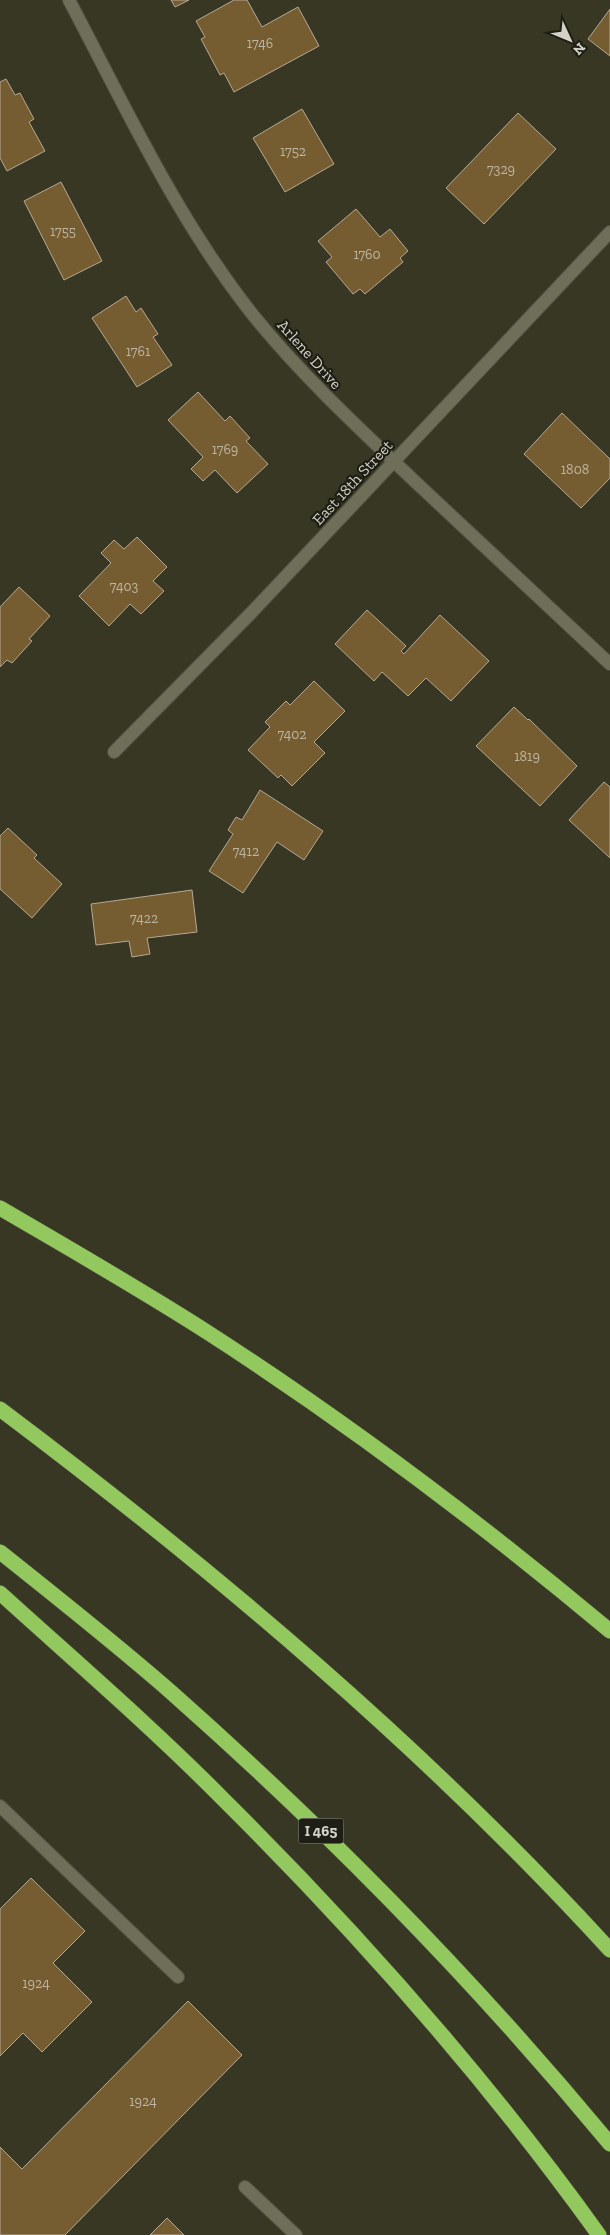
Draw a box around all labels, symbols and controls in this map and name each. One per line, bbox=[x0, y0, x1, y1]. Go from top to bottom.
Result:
north arrow bbox=[545, 15, 595, 65]
house number: 1746 bbox=[247, 35, 273, 52]
text: N bbox=[569, 39, 589, 59]
house number: 1752 bbox=[280, 143, 306, 160]
house number: 7329 bbox=[487, 161, 515, 178]
house number: 1755 bbox=[50, 223, 76, 240]
house number: 1760 bbox=[353, 246, 381, 263]
street label: Arlene Drive bbox=[274, 316, 346, 393]
house number: 1761 bbox=[126, 343, 151, 360]
street label: East 18th Street bbox=[308, 436, 397, 529]
house number: 1769 bbox=[212, 441, 238, 458]
house number: 1808 bbox=[561, 461, 589, 478]
house number: 7403 bbox=[110, 578, 139, 595]
house number: 7402 bbox=[277, 726, 307, 743]
house number: 1819 bbox=[514, 748, 540, 765]
house number: 7412 bbox=[233, 843, 259, 860]
house number: 7422 bbox=[130, 910, 158, 927]
road number: I 465 bbox=[298, 1818, 344, 1844]
house number: 1924 bbox=[22, 1975, 50, 1992]
house number: 1924 bbox=[129, 2093, 157, 2110]

